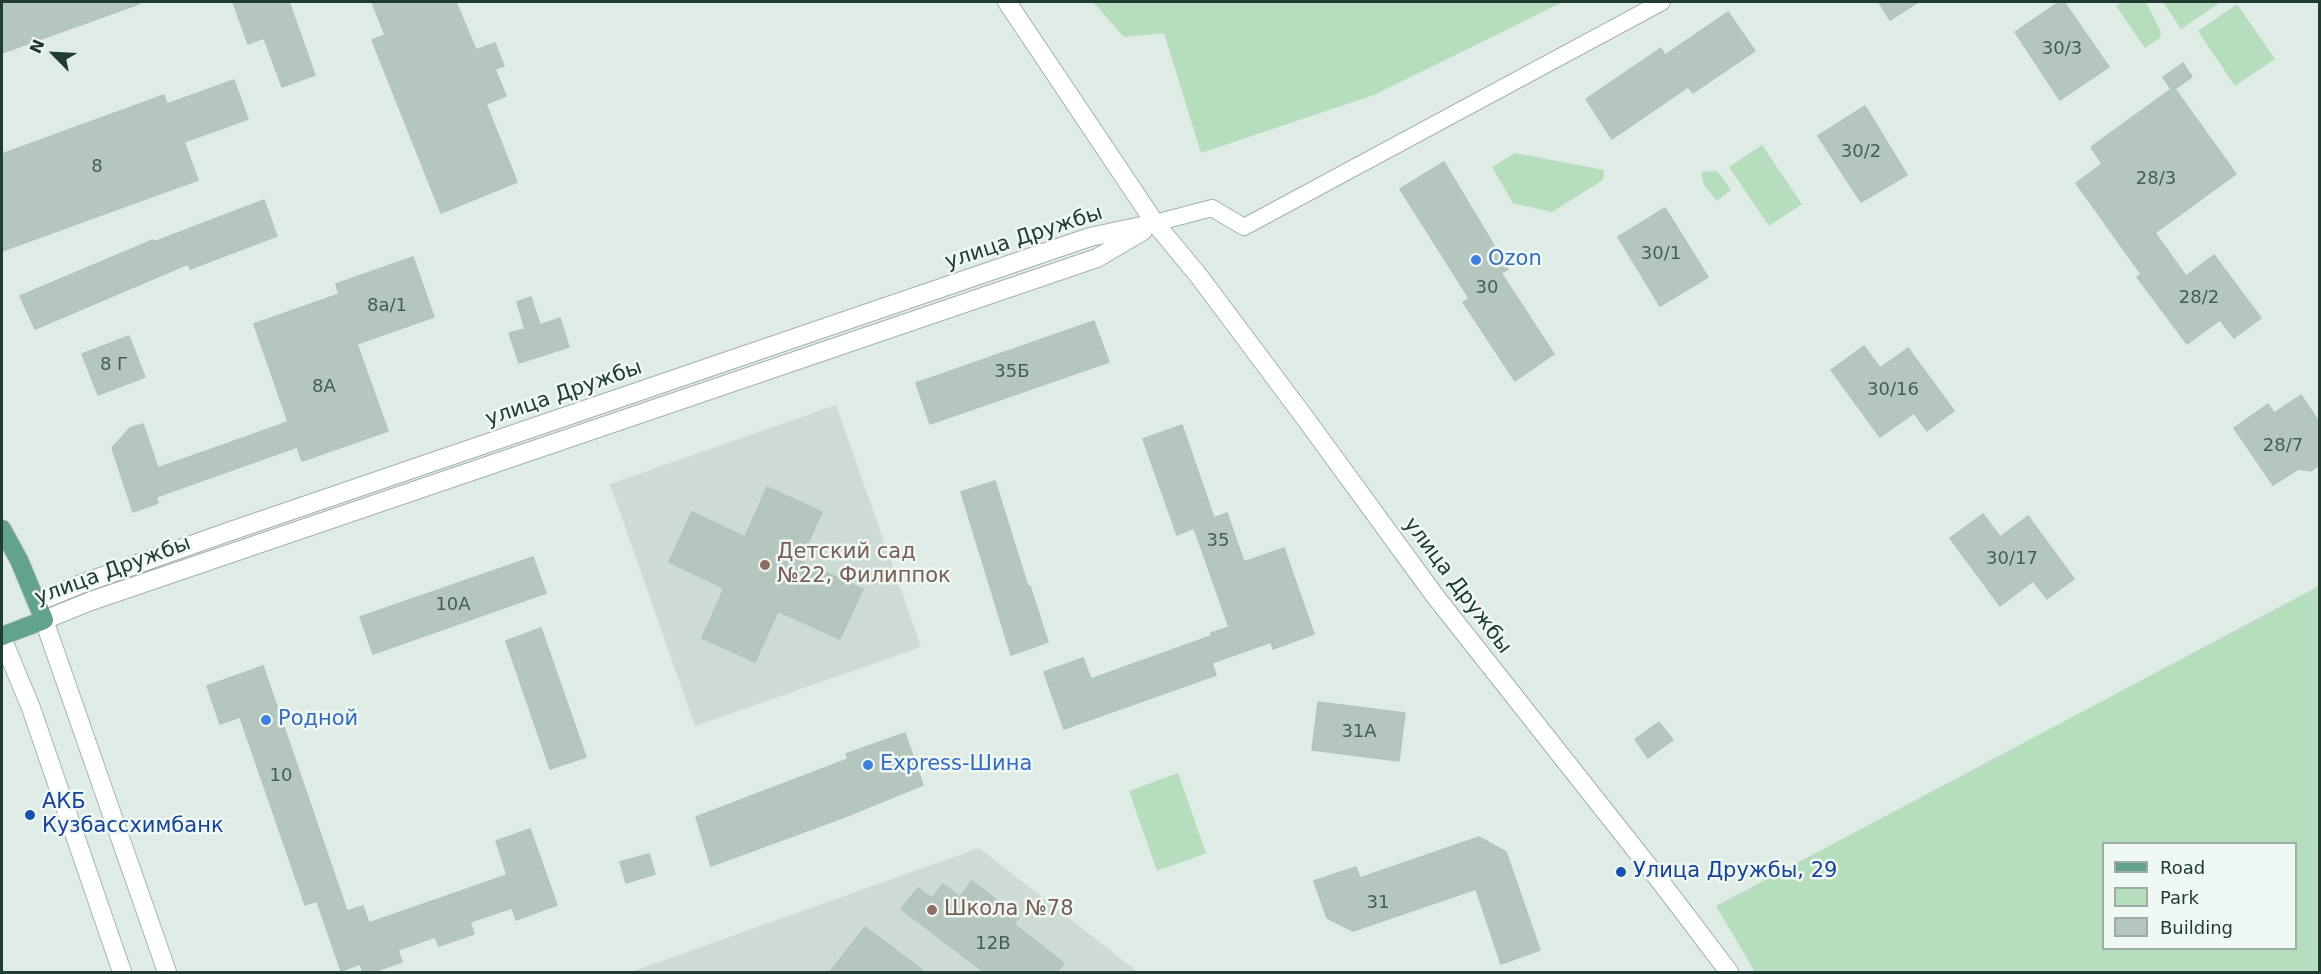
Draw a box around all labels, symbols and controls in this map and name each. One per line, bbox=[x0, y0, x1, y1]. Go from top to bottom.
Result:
north arrow bbox=[24, 24, 84, 84]
text: N bbox=[26, 37, 48, 56]
house number: 30/3 bbox=[2042, 38, 2082, 60]
house number: 30/2 bbox=[1841, 141, 1881, 163]
house number: 8 bbox=[91, 156, 103, 178]
house number: 28/3 bbox=[2136, 168, 2176, 190]
street label: улица Дружбы bbox=[942, 201, 1106, 275]
house number: 30/1 bbox=[1641, 243, 1681, 265]
place label: Ozon bbox=[1488, 247, 1542, 273]
marker: Ozon bbox=[1469, 253, 1483, 267]
house number: 30 bbox=[1476, 277, 1498, 299]
house number: 28/2 bbox=[2179, 287, 2219, 309]
house number: 8а/1 bbox=[367, 295, 407, 317]
house number: 8 Г bbox=[100, 354, 128, 376]
street label: улица Дружбы bbox=[482, 355, 646, 433]
house number: 35Б bbox=[994, 361, 1030, 383]
house number: 8А bbox=[312, 376, 336, 398]
house number: 30/16 bbox=[1867, 379, 1919, 401]
house number: 28/7 bbox=[2263, 435, 2303, 457]
street label: улица Дружбы bbox=[1398, 513, 1516, 659]
house number: 35 bbox=[1207, 530, 1229, 552]
street label: улица Дружбы bbox=[32, 531, 194, 611]
place label: Детский сад №22, Филиппок bbox=[777, 540, 951, 590]
house number: 30/17 bbox=[1986, 548, 2038, 570]
marker: Детский сад №22, Филиппок bbox=[758, 558, 772, 572]
house number: 10А bbox=[435, 594, 471, 616]
place label: Родной bbox=[278, 707, 358, 733]
marker: Родной bbox=[259, 713, 273, 727]
house number: 31А bbox=[1341, 721, 1377, 743]
place label: Express-Шина bbox=[880, 752, 1032, 778]
marker: Express-Шина bbox=[861, 758, 875, 772]
house number: 10 bbox=[270, 765, 292, 787]
place label: АКБ Кузбассхимбанк bbox=[42, 790, 224, 840]
marker: АКБ Кузбассхимбанк bbox=[23, 808, 37, 822]
legend bbox=[2102, 842, 2297, 950]
text: Road bbox=[2160, 857, 2205, 878]
place label: Улица Дружбы, 29 bbox=[1633, 859, 1837, 885]
marker: Улица Дружбы, 29 bbox=[1614, 865, 1628, 879]
text: Park bbox=[2160, 887, 2199, 908]
house number: 31 bbox=[1367, 892, 1389, 914]
place label: Школа №78 bbox=[944, 897, 1074, 923]
marker: Школа №78 bbox=[925, 903, 939, 917]
text: Building bbox=[2160, 917, 2233, 938]
house number: 12В bbox=[975, 933, 1011, 955]

